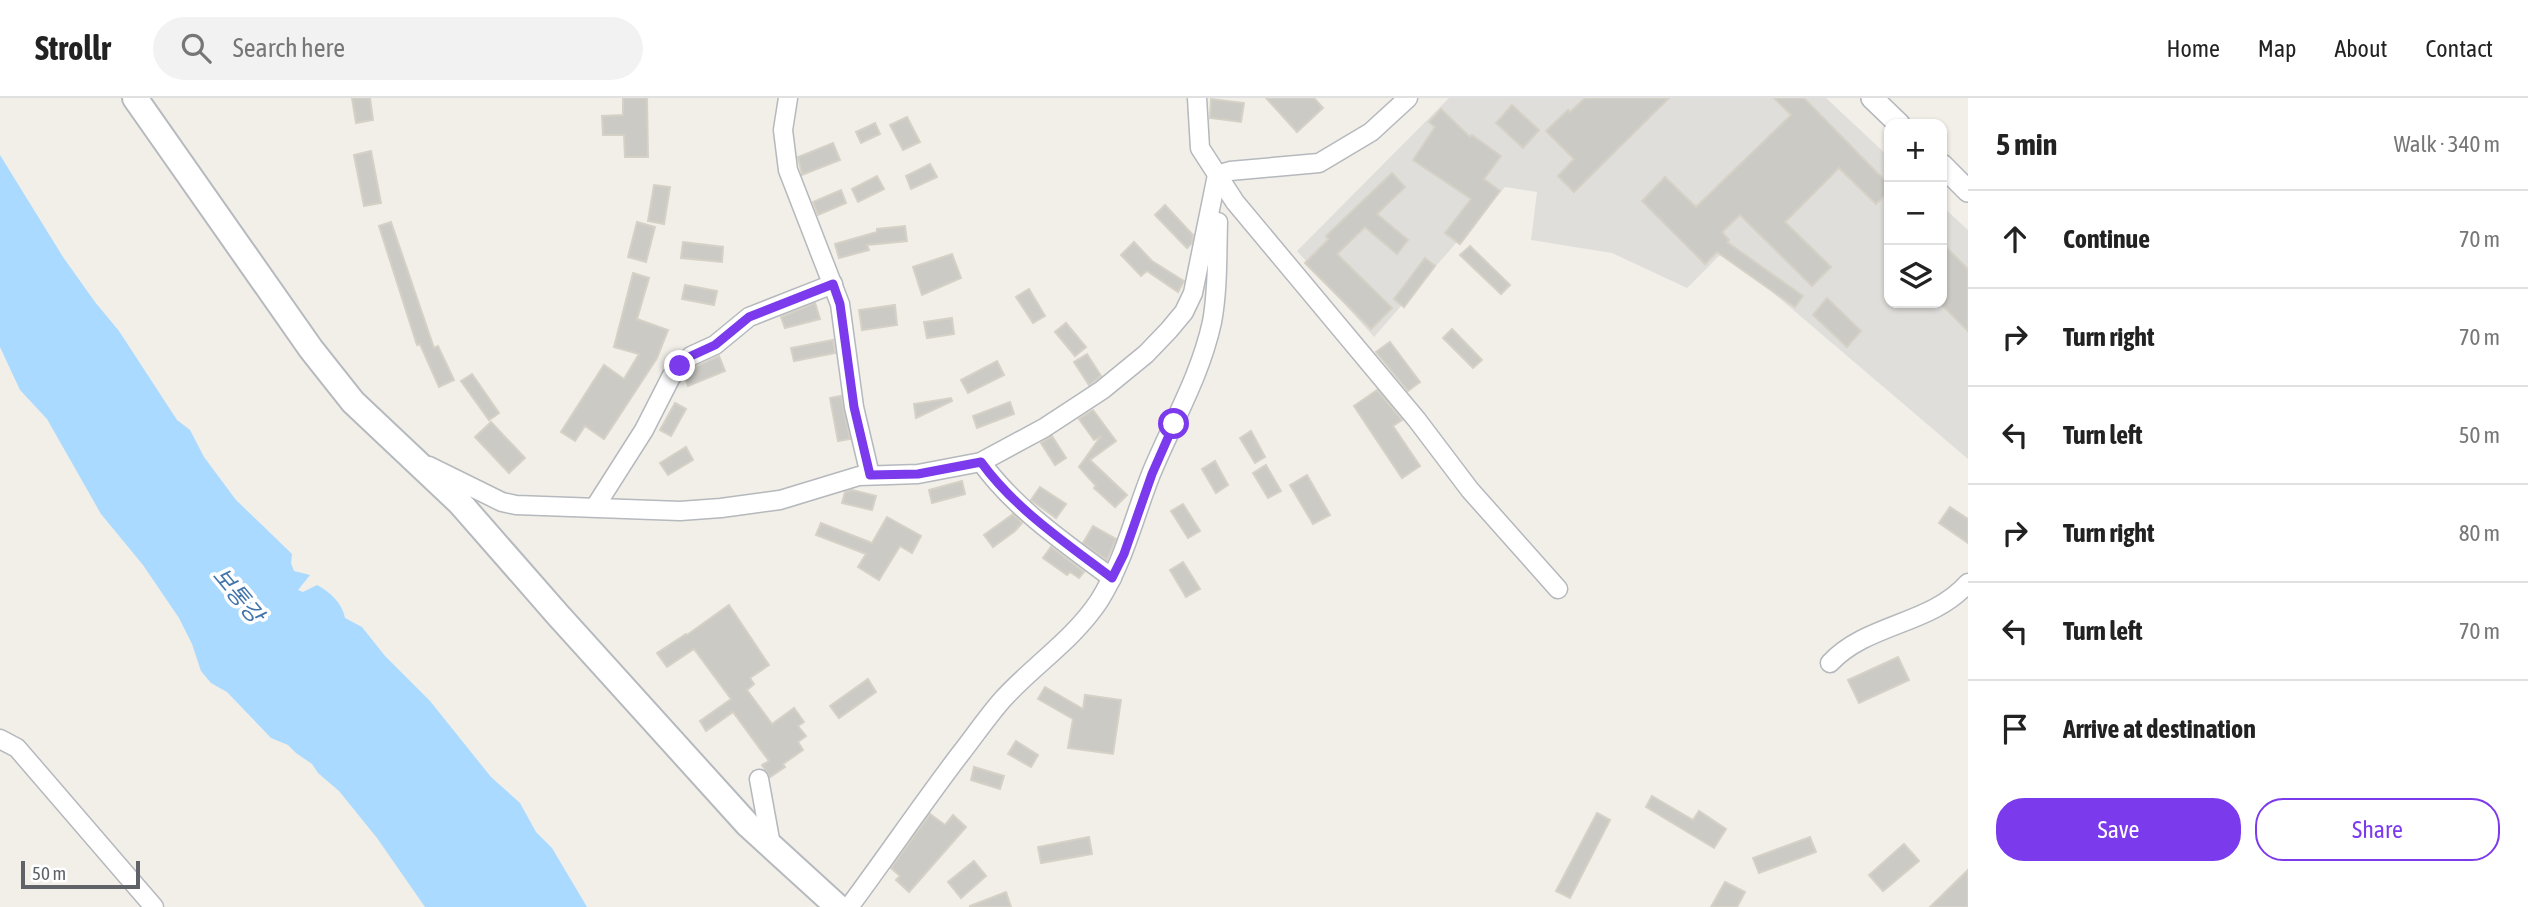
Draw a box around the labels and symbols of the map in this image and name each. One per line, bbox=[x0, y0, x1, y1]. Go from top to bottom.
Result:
route end bbox=[664, 350, 695, 381]
route start bbox=[1158, 408, 1189, 439]
water label: 보통강 bbox=[208, 562, 270, 630]
scale bar bbox=[21, 858, 140, 890]

